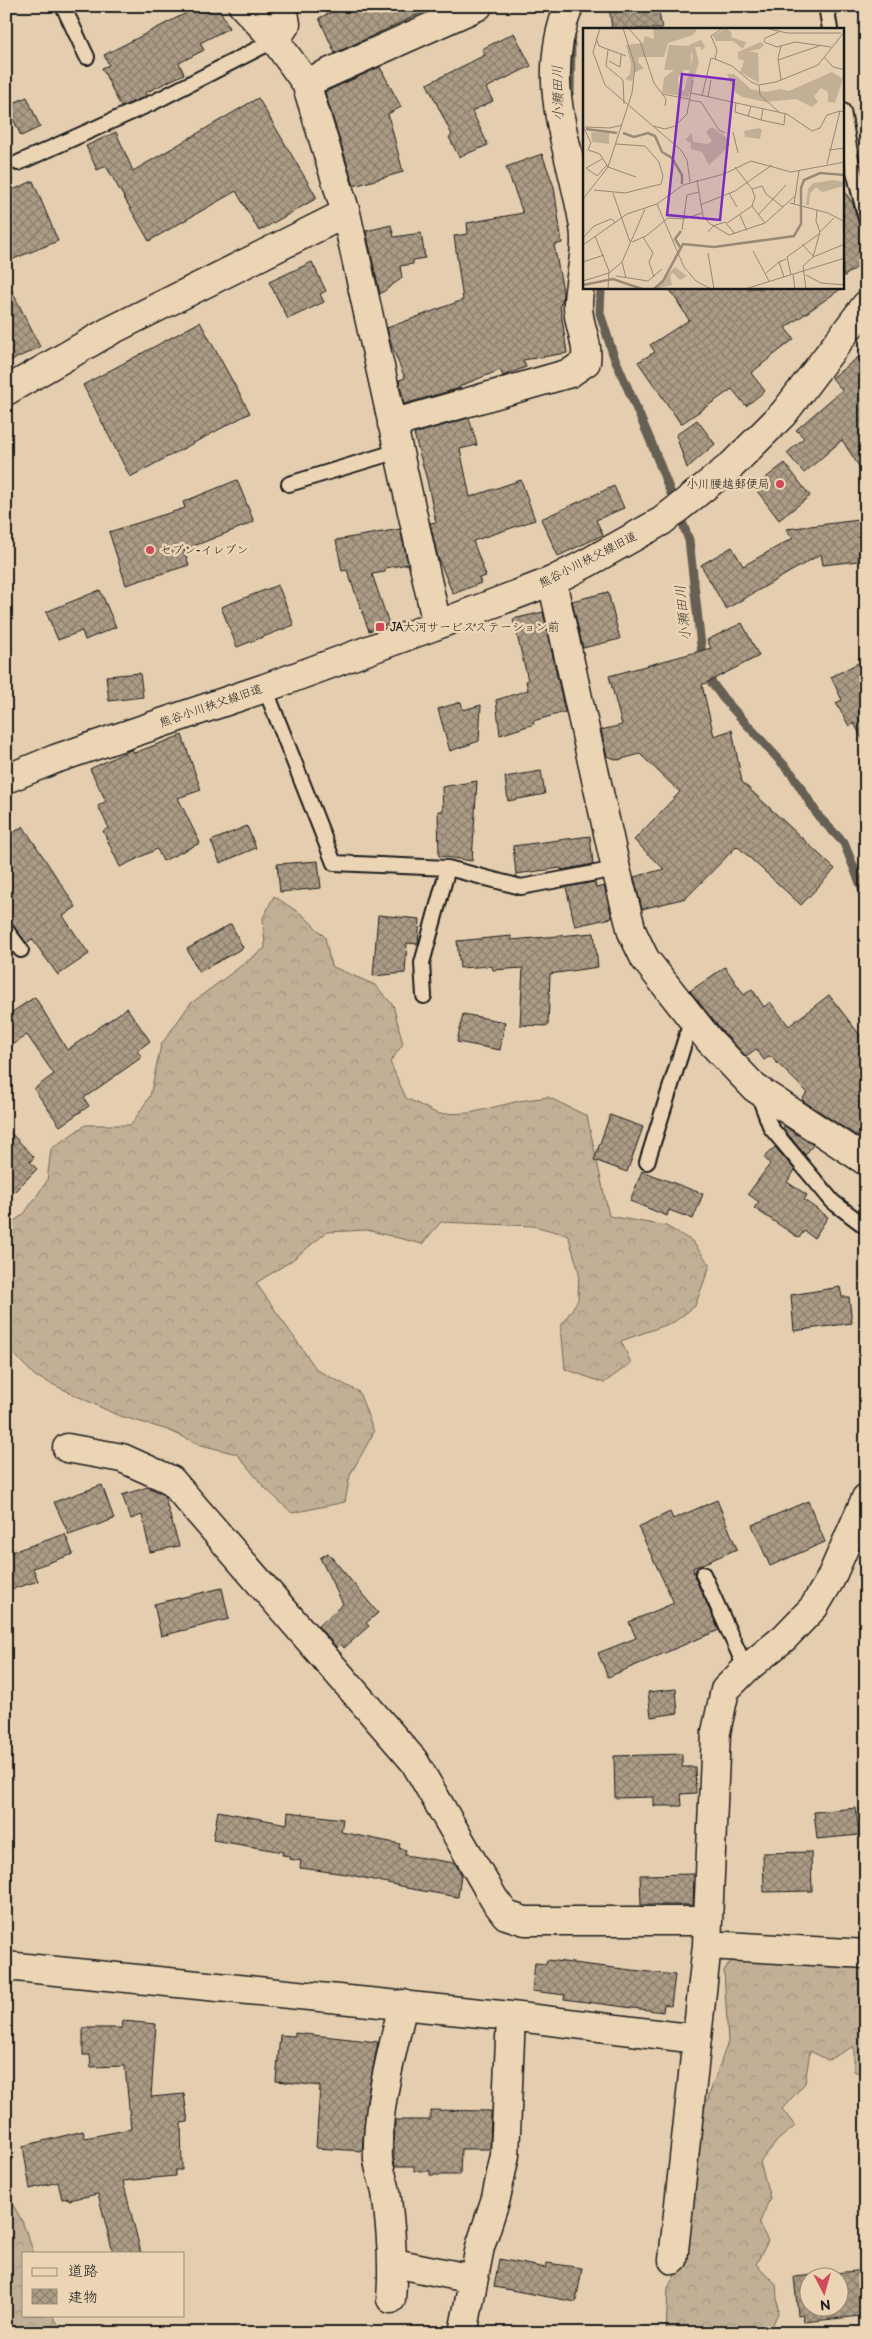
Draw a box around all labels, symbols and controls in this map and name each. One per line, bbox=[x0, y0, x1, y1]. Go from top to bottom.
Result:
inset map bbox=[583, 28, 844, 289]
water label: 小瀬田川 bbox=[549, 65, 567, 121]
place label: 小川腰越郵便局 bbox=[686, 477, 770, 492]
marker: 小川腰越郵便局 bbox=[774, 478, 786, 490]
street label: 熊谷小川秩父線旧道 bbox=[536, 529, 640, 591]
place label: セブン-イレブン bbox=[160, 543, 248, 558]
marker: セブン-イレブン bbox=[144, 544, 156, 556]
water label: 小瀬田川 bbox=[672, 584, 694, 642]
place label: JA大河サービスステーション前 bbox=[390, 620, 560, 635]
marker: JA大河サービスステーション前 bbox=[374, 621, 386, 633]
street label: 熊谷小川秩父線旧道 bbox=[157, 681, 265, 731]
legend bbox=[22, 2252, 185, 2316]
text: 道路 bbox=[68, 2262, 98, 2281]
north arrow bbox=[800, 2266, 850, 2316]
text: 建物 bbox=[68, 2288, 98, 2307]
text: N bbox=[819, 2295, 831, 2313]

